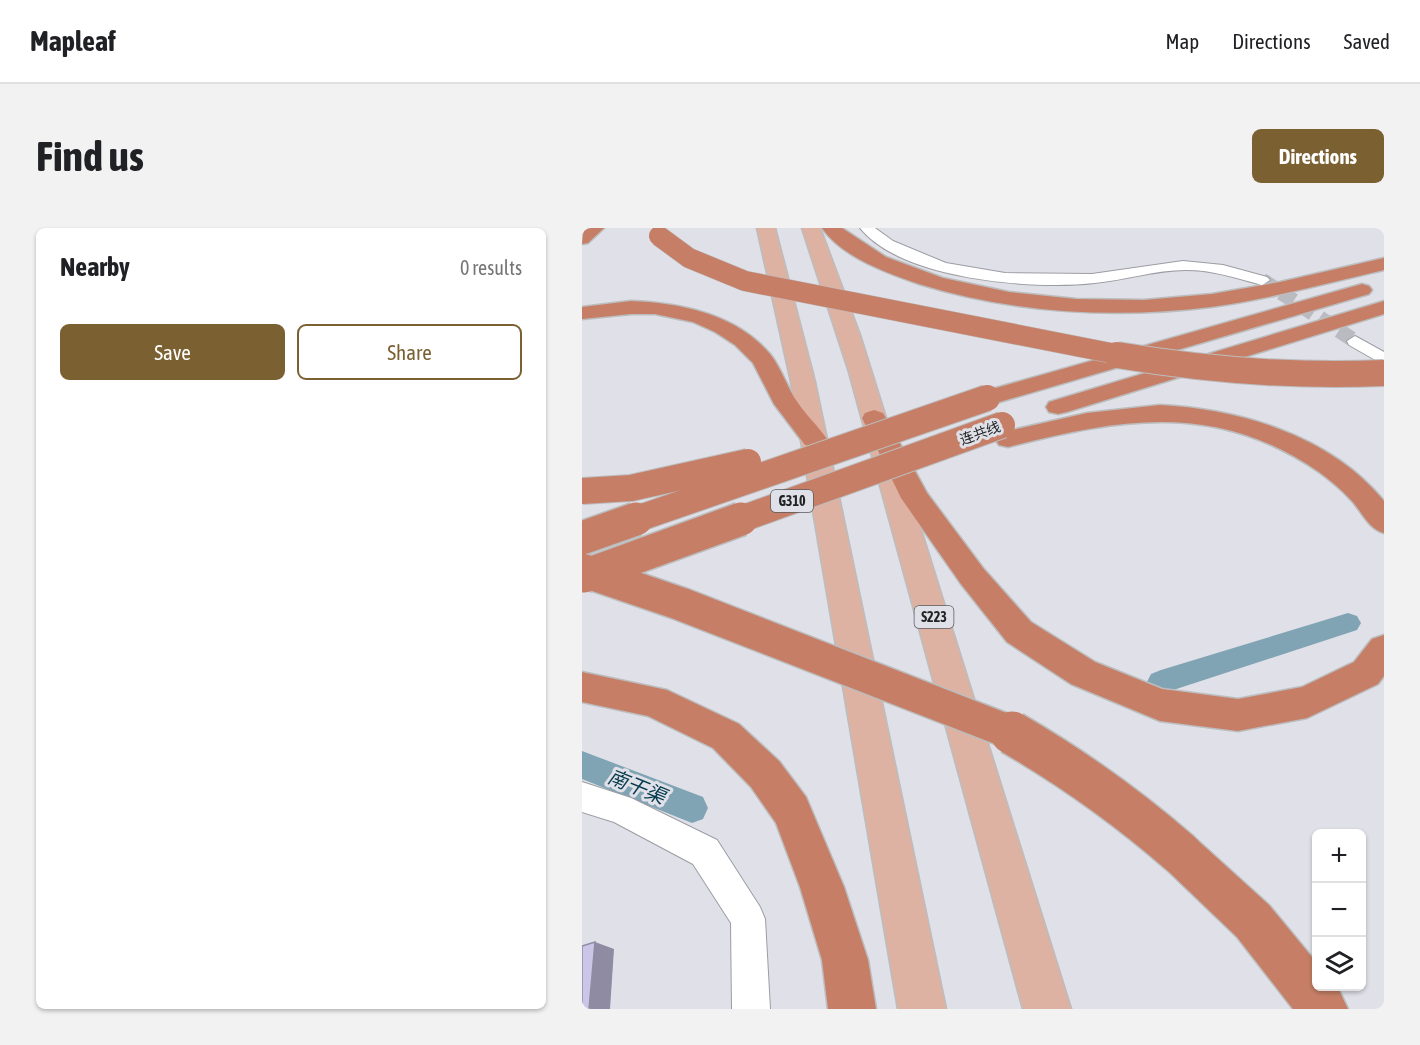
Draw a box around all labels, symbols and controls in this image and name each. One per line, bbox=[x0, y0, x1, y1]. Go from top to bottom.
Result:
text: Mapleaf bbox=[30, 25, 116, 57]
text: Map bbox=[1165, 29, 1199, 53]
text: Directions bbox=[1232, 29, 1311, 53]
text: Saved bbox=[1344, 29, 1390, 53]
button: Directions bbox=[1252, 129, 1384, 183]
text: Find us bbox=[36, 132, 144, 180]
text: Nearby bbox=[60, 252, 130, 282]
text: 0 results bbox=[460, 256, 522, 279]
button: Save bbox=[60, 324, 285, 380]
button: Share bbox=[297, 324, 522, 380]
street label: 连共线 bbox=[958, 418, 1002, 448]
road number: G310 bbox=[771, 490, 813, 512]
road number: S223 bbox=[914, 606, 954, 628]
water label: 南干渠 bbox=[605, 764, 672, 809]
map controls bbox=[1312, 829, 1366, 991]
button: + bbox=[1312, 829, 1366, 883]
button: − bbox=[1312, 883, 1366, 937]
button: layers bbox=[1312, 937, 1366, 991]

